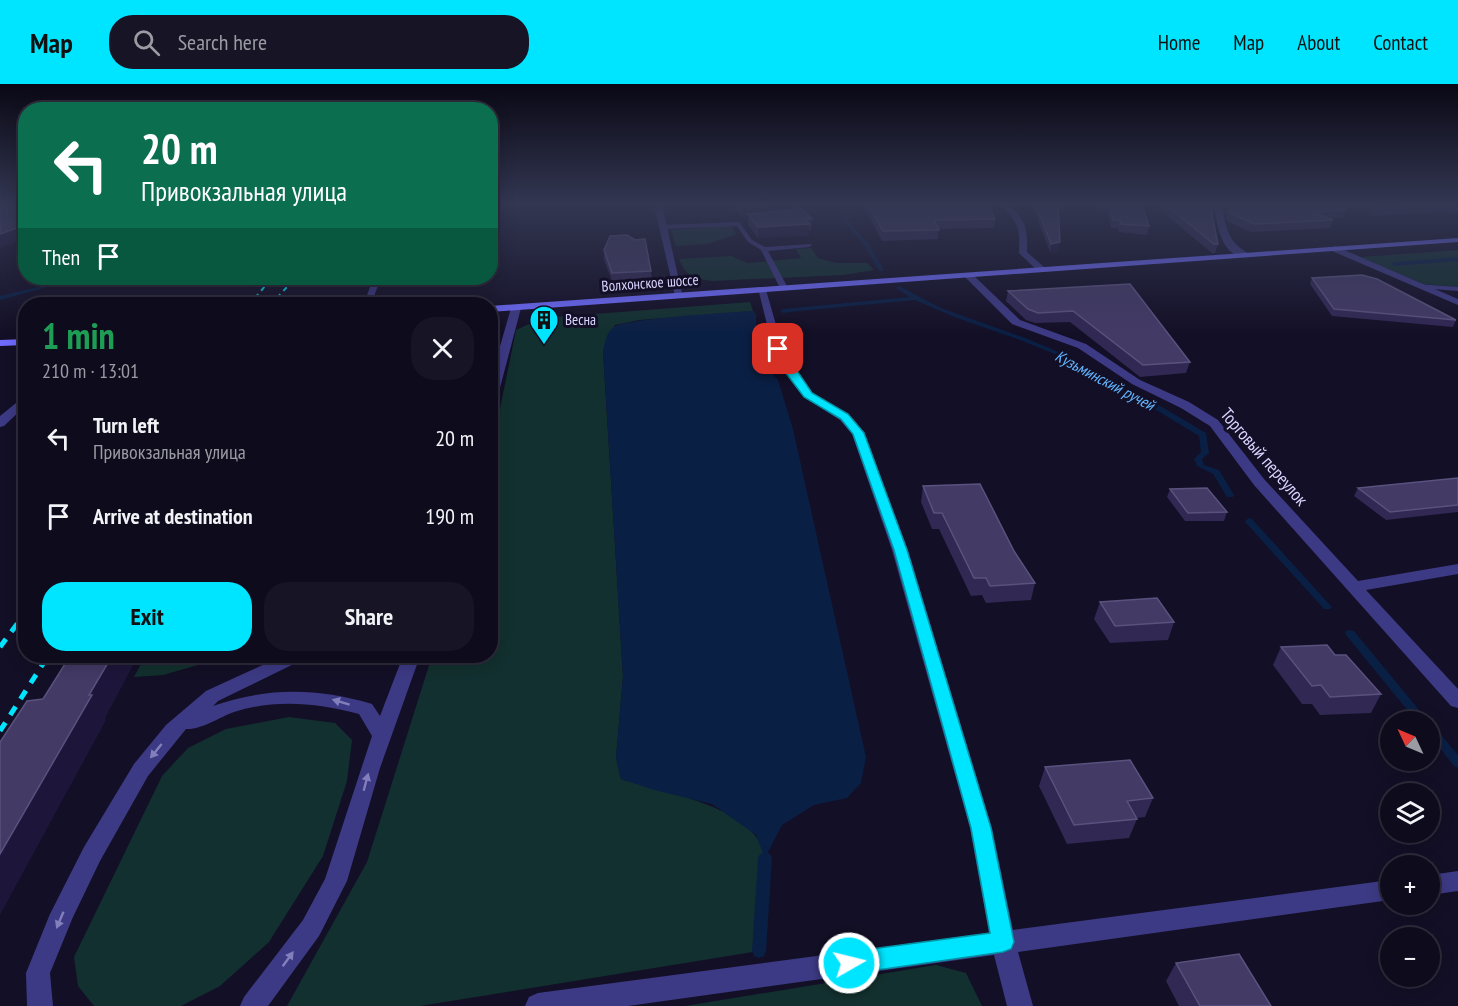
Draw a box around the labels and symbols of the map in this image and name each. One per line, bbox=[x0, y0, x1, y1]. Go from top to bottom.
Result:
street label: Волхонское шоссе bbox=[601, 270, 699, 295]
building icon: Весна bbox=[528, 304, 560, 346]
place label: Весна bbox=[565, 310, 596, 329]
pin bbox=[752, 323, 803, 374]
water label: Кузьминский ручей bbox=[1052, 345, 1160, 416]
street label: Торговый переулок bbox=[1216, 403, 1313, 510]
one-way arrow bbox=[332, 697, 350, 706]
north arrow bbox=[1380, 711, 1440, 771]
one-way arrow bbox=[150, 744, 163, 759]
one-way arrow bbox=[362, 773, 371, 791]
one-way arrow bbox=[55, 912, 65, 930]
position arrow bbox=[817, 931, 881, 995]
one-way arrow bbox=[281, 951, 293, 966]

